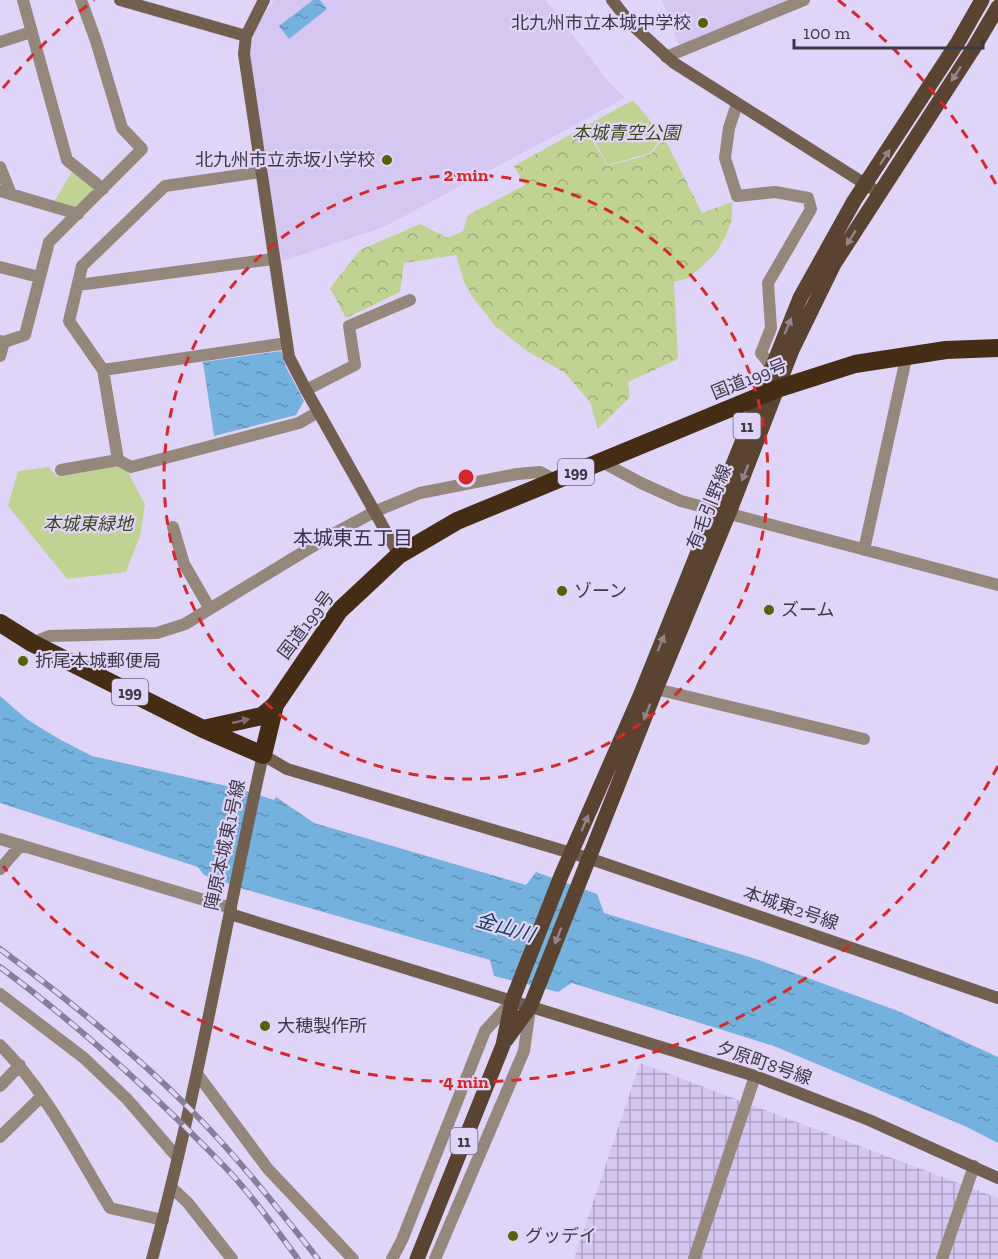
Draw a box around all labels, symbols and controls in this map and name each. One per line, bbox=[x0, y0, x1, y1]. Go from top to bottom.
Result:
place label: 北九州市立本城中学校 bbox=[511, 12, 691, 34]
scale bar bbox=[794, 12, 983, 50]
marker: 北九州市立本城中学校 bbox=[696, 16, 710, 30]
text: 100 m bbox=[803, 22, 851, 44]
one-way arrow bbox=[951, 66, 962, 83]
park label: 本城青空公園 bbox=[572, 122, 683, 144]
one-way arrow bbox=[879, 148, 890, 165]
place label: 北九州市立赤坂小学校 bbox=[195, 149, 375, 171]
marker: 北九州市立赤坂小学校 bbox=[380, 153, 394, 167]
text: 2 min bbox=[444, 164, 489, 186]
one-way arrow bbox=[845, 230, 856, 246]
one-way arrow bbox=[783, 316, 793, 334]
street label: 国道199号 bbox=[708, 354, 790, 404]
road number: 11 bbox=[734, 413, 760, 439]
road number: 199 bbox=[558, 459, 594, 485]
street label: 有毛引野線 bbox=[682, 461, 736, 553]
one-way arrow bbox=[739, 464, 749, 482]
centre of rings bbox=[456, 467, 476, 487]
park label: 本城東緑地 bbox=[43, 513, 135, 535]
district label: 本城東五丁目 bbox=[293, 526, 413, 550]
place label: ゾーン bbox=[574, 580, 627, 602]
marker: ゾーン bbox=[555, 584, 569, 598]
street label: 国道199号 bbox=[273, 586, 339, 664]
place label: ズーム bbox=[781, 599, 834, 621]
marker: ズーム bbox=[762, 603, 776, 617]
one-way arrow bbox=[657, 634, 666, 652]
place label: 折尾本城郵便局 bbox=[35, 650, 161, 672]
marker: 折尾本城郵便局 bbox=[16, 654, 30, 668]
road number: 199 bbox=[112, 679, 148, 705]
one-way arrow bbox=[642, 703, 652, 721]
one-way arrow bbox=[232, 716, 251, 725]
street label: 陣原本城東1号線 bbox=[200, 778, 250, 912]
one-way arrow bbox=[580, 813, 590, 831]
street label: 本城東2号線 bbox=[740, 881, 842, 935]
water label: 金山川 bbox=[473, 907, 539, 947]
one-way arrow bbox=[552, 927, 562, 945]
place label: 大穂製作所 bbox=[277, 1015, 367, 1037]
marker: 大穂製作所 bbox=[258, 1019, 272, 1033]
street label: 夕原町8号線 bbox=[713, 1036, 815, 1090]
text: 4 min bbox=[443, 1071, 489, 1093]
road number: 11 bbox=[450, 1128, 478, 1154]
place label: グッデイ bbox=[525, 1225, 597, 1247]
marker: グッデイ bbox=[506, 1229, 520, 1243]

